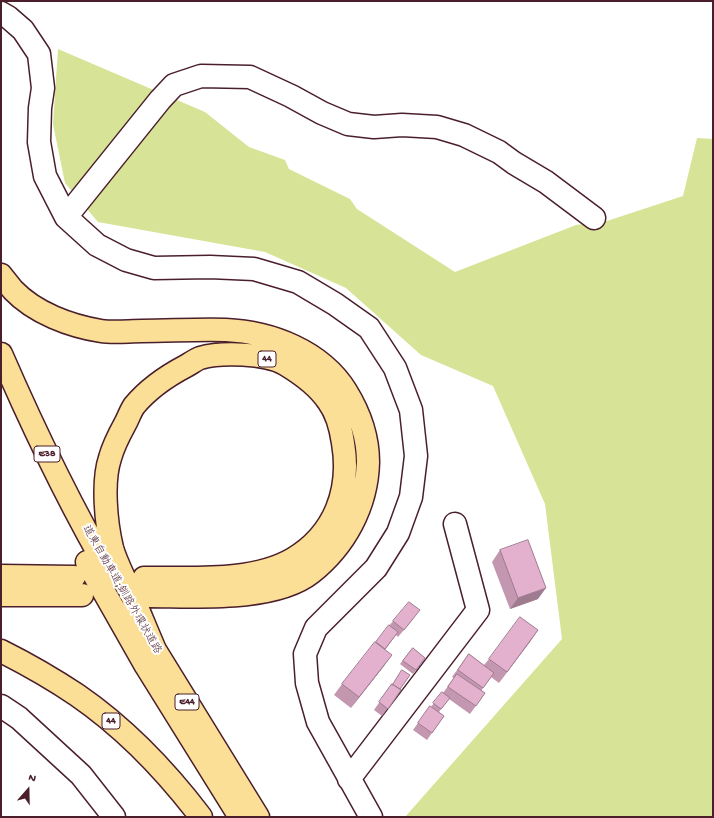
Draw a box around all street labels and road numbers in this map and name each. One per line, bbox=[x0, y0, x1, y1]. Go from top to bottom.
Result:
road number: 44 bbox=[258, 351, 276, 367]
road number: E38 bbox=[34, 446, 60, 462]
street label: 道東自動車道;釧路外環状道路 bbox=[79, 523, 163, 657]
road number: E44 bbox=[175, 694, 199, 710]
road number: 44 bbox=[102, 713, 120, 729]

